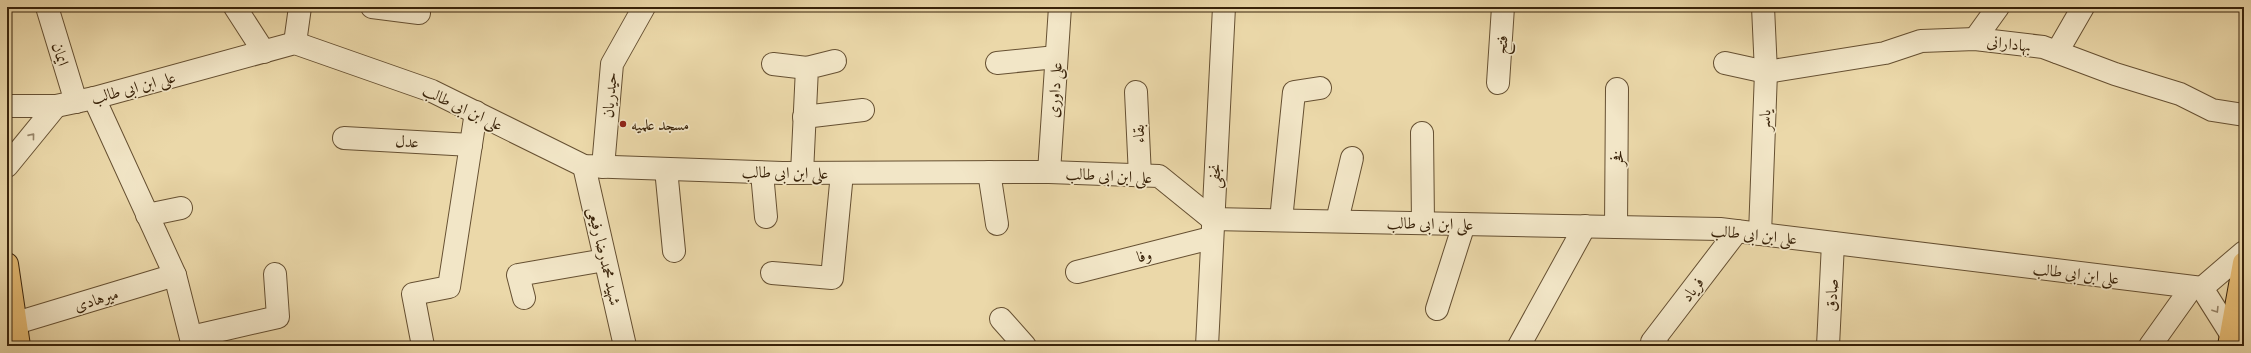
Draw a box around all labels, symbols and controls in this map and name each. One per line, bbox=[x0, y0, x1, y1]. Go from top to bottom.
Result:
street label: بهادارانی bbox=[1986, 30, 2032, 57]
street label: فتح bbox=[1491, 35, 1516, 55]
street label: ایمان bbox=[47, 40, 74, 68]
street label: علی داوری bbox=[1042, 61, 1068, 119]
street label: علی ابن ابی طالب bbox=[88, 66, 178, 110]
street label: حیدریان bbox=[597, 71, 622, 119]
street label: علی ابن ابی طالب bbox=[419, 80, 507, 136]
street label: یاسر bbox=[1754, 108, 1775, 133]
place label: مسجد علمیه bbox=[631, 114, 689, 135]
marker: مسجد علمیه bbox=[618, 119, 628, 129]
street label: بقاء bbox=[1128, 124, 1149, 144]
street label: عدل bbox=[395, 130, 419, 153]
one-way arrow bbox=[27, 133, 34, 141]
street label: فخر bbox=[1607, 150, 1628, 168]
street label: علی ابن ابی طالب bbox=[741, 161, 829, 185]
street label: علی ابن ابی طالب bbox=[1065, 163, 1153, 189]
street label: نجفی bbox=[1203, 163, 1227, 189]
street label: شهید محمدرضا رفیعی bbox=[582, 205, 626, 308]
street label: علی ابن ابی طالب bbox=[1386, 212, 1474, 236]
street label: علی ابن ابی طالب bbox=[1710, 220, 1798, 250]
street label: وفا bbox=[1134, 244, 1154, 267]
street label: علی ابن ابی طالب bbox=[2031, 258, 2120, 290]
street label: فریاد bbox=[1676, 273, 1709, 306]
street label: صادق bbox=[1820, 278, 1843, 312]
street label: میرهادی bbox=[71, 283, 121, 316]
one-way arrow bbox=[2211, 306, 2218, 313]

